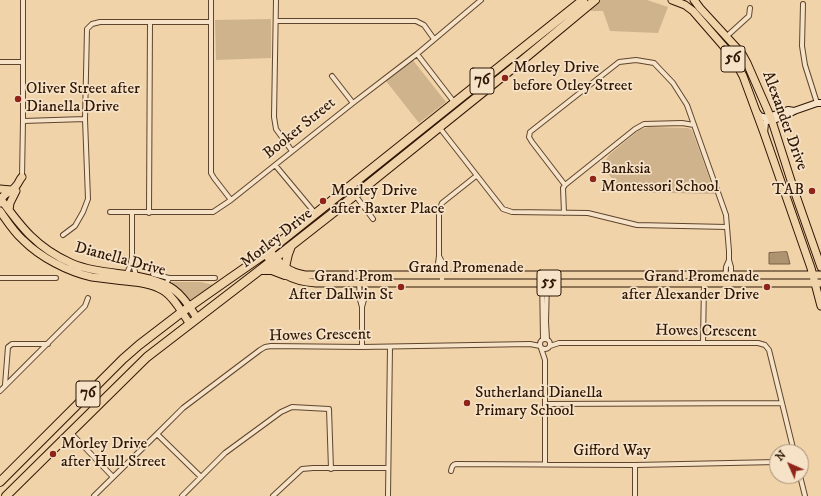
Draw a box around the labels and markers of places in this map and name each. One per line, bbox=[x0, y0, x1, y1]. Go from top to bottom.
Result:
place label: Morley Drive before Otley Street bbox=[513, 59, 633, 97]
marker: Morley Drive before Otley Street bbox=[500, 73, 510, 83]
place label: Oliver Street after Dianella Drive bbox=[26, 80, 140, 118]
marker: Oliver Street after Dianella Drive bbox=[13, 94, 23, 104]
place label: Banksia Montessori School bbox=[601, 160, 719, 198]
marker: Banksia Montessori School bbox=[588, 174, 598, 184]
place label: TAB bbox=[772, 181, 804, 201]
place label: Morley Drive after Baxter Place bbox=[331, 182, 444, 220]
marker: TAB bbox=[807, 186, 817, 196]
marker: Morley Drive after Baxter Place bbox=[318, 196, 328, 206]
place label: Grand Prom After Dallwin St bbox=[289, 268, 393, 306]
place label: Grand Promenade after Alexander Drive bbox=[622, 268, 759, 306]
marker: Grand Prom After Dallwin St bbox=[396, 282, 406, 292]
marker: Grand Promenade after Alexander Drive bbox=[762, 282, 772, 292]
place label: Sutherland Dianella Primary School bbox=[475, 384, 603, 422]
marker: Sutherland Dianella Primary School bbox=[462, 398, 472, 408]
place label: Morley Drive after Hull Street bbox=[61, 435, 166, 473]
marker: Morley Drive after Hull Street bbox=[48, 449, 58, 459]

